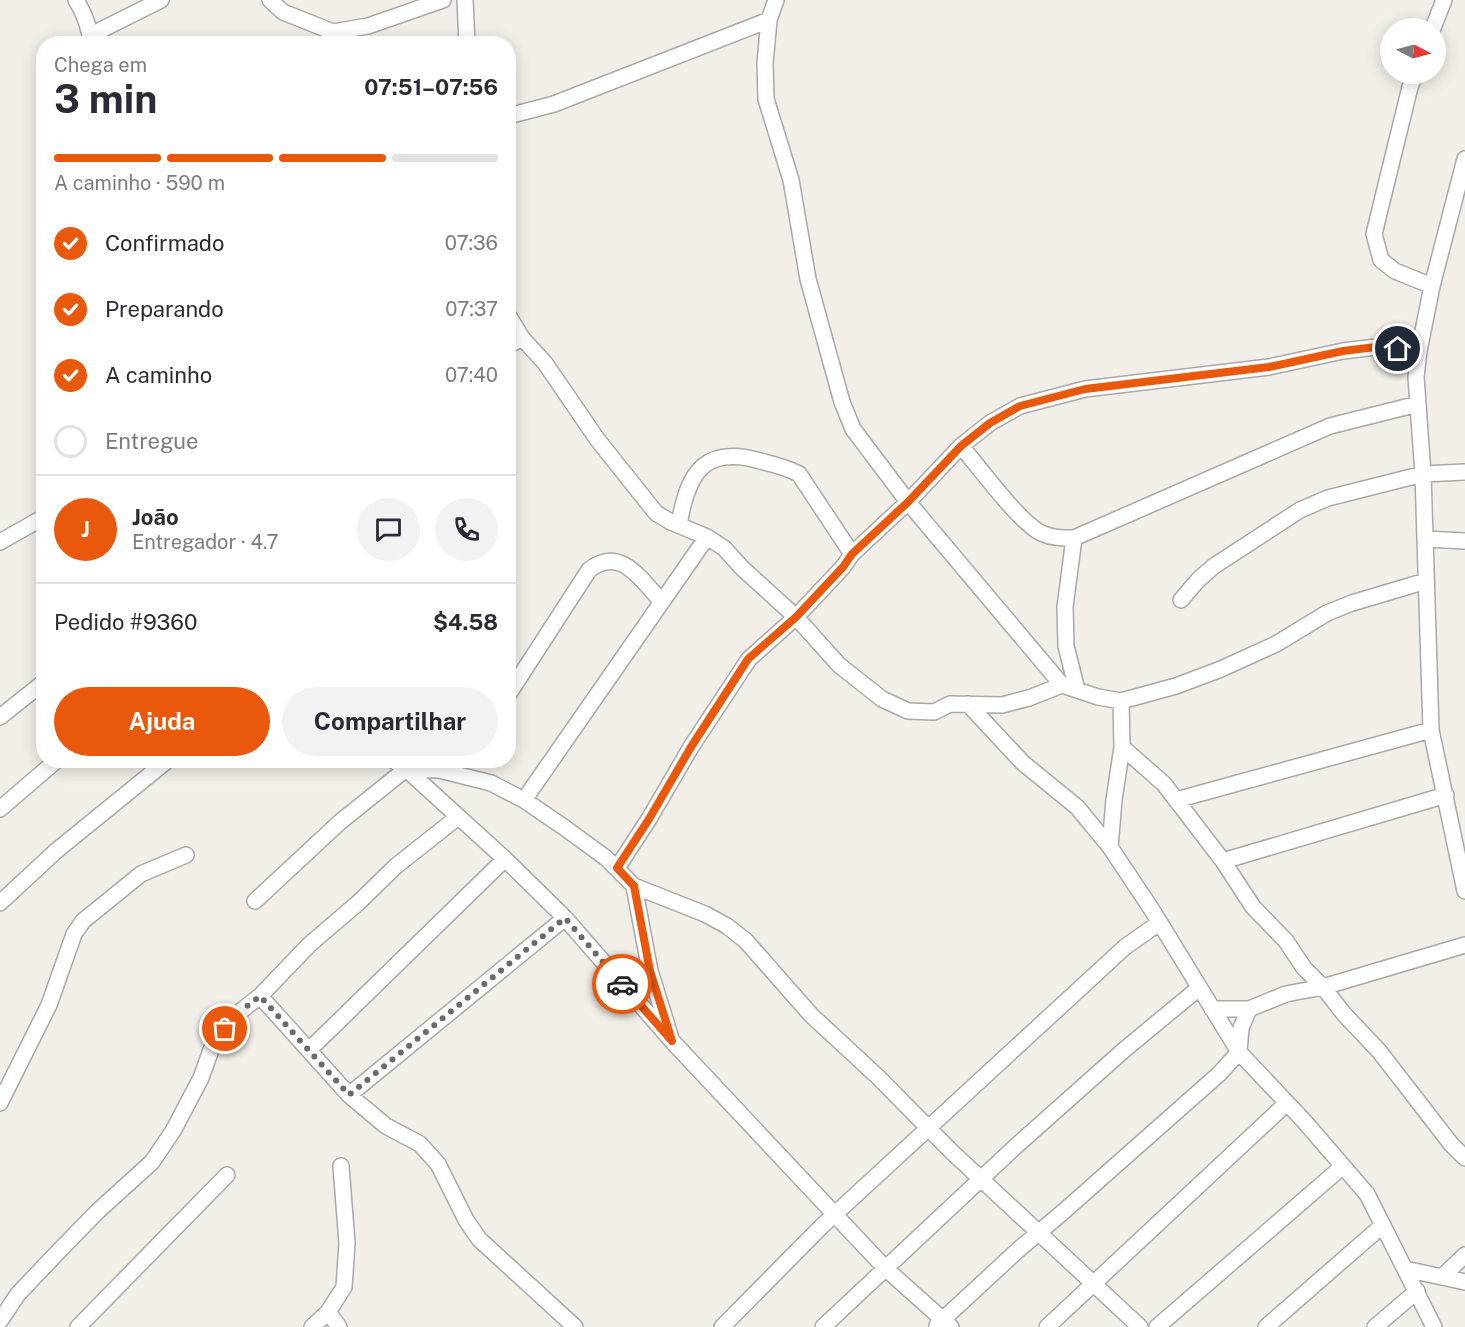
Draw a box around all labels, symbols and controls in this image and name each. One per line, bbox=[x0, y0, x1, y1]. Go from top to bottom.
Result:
north arrow bbox=[1380, 18, 1446, 84]
map controls bbox=[1380, 18, 1446, 84]
text: Chega em bbox=[54, 53, 147, 77]
text: 07:51–07:56 bbox=[364, 74, 498, 100]
text: 3 min bbox=[54, 76, 157, 122]
text: A caminho · 590 m bbox=[54, 171, 225, 195]
icon: check bbox=[54, 227, 87, 260]
text: Confirmado bbox=[105, 230, 224, 256]
text: 07:36 bbox=[445, 231, 498, 255]
icon: check bbox=[54, 293, 87, 326]
text: Preparando bbox=[105, 296, 224, 322]
text: 07:37 bbox=[445, 297, 498, 321]
pin bbox=[1372, 323, 1423, 374]
icon: home bbox=[1381, 332, 1414, 365]
icon: check bbox=[54, 359, 87, 392]
text: A caminho bbox=[105, 362, 212, 388]
text: 07:40 bbox=[445, 363, 498, 387]
text: Entregue bbox=[105, 428, 199, 454]
button: chat bbox=[357, 498, 420, 561]
button: phone bbox=[435, 498, 498, 561]
text: João bbox=[132, 504, 179, 530]
text: J bbox=[81, 516, 90, 542]
text: Entregador · 4.7 bbox=[132, 530, 278, 554]
text: Pedido #9360 bbox=[54, 609, 197, 635]
text: $4.58 bbox=[433, 609, 498, 635]
button: Ajuda bbox=[54, 687, 270, 756]
button: Compartilhar bbox=[282, 687, 498, 756]
courier bbox=[592, 954, 652, 1014]
icon: car bbox=[606, 968, 639, 1001]
pin bbox=[199, 1003, 250, 1054]
icon: bag bbox=[208, 1012, 241, 1045]

